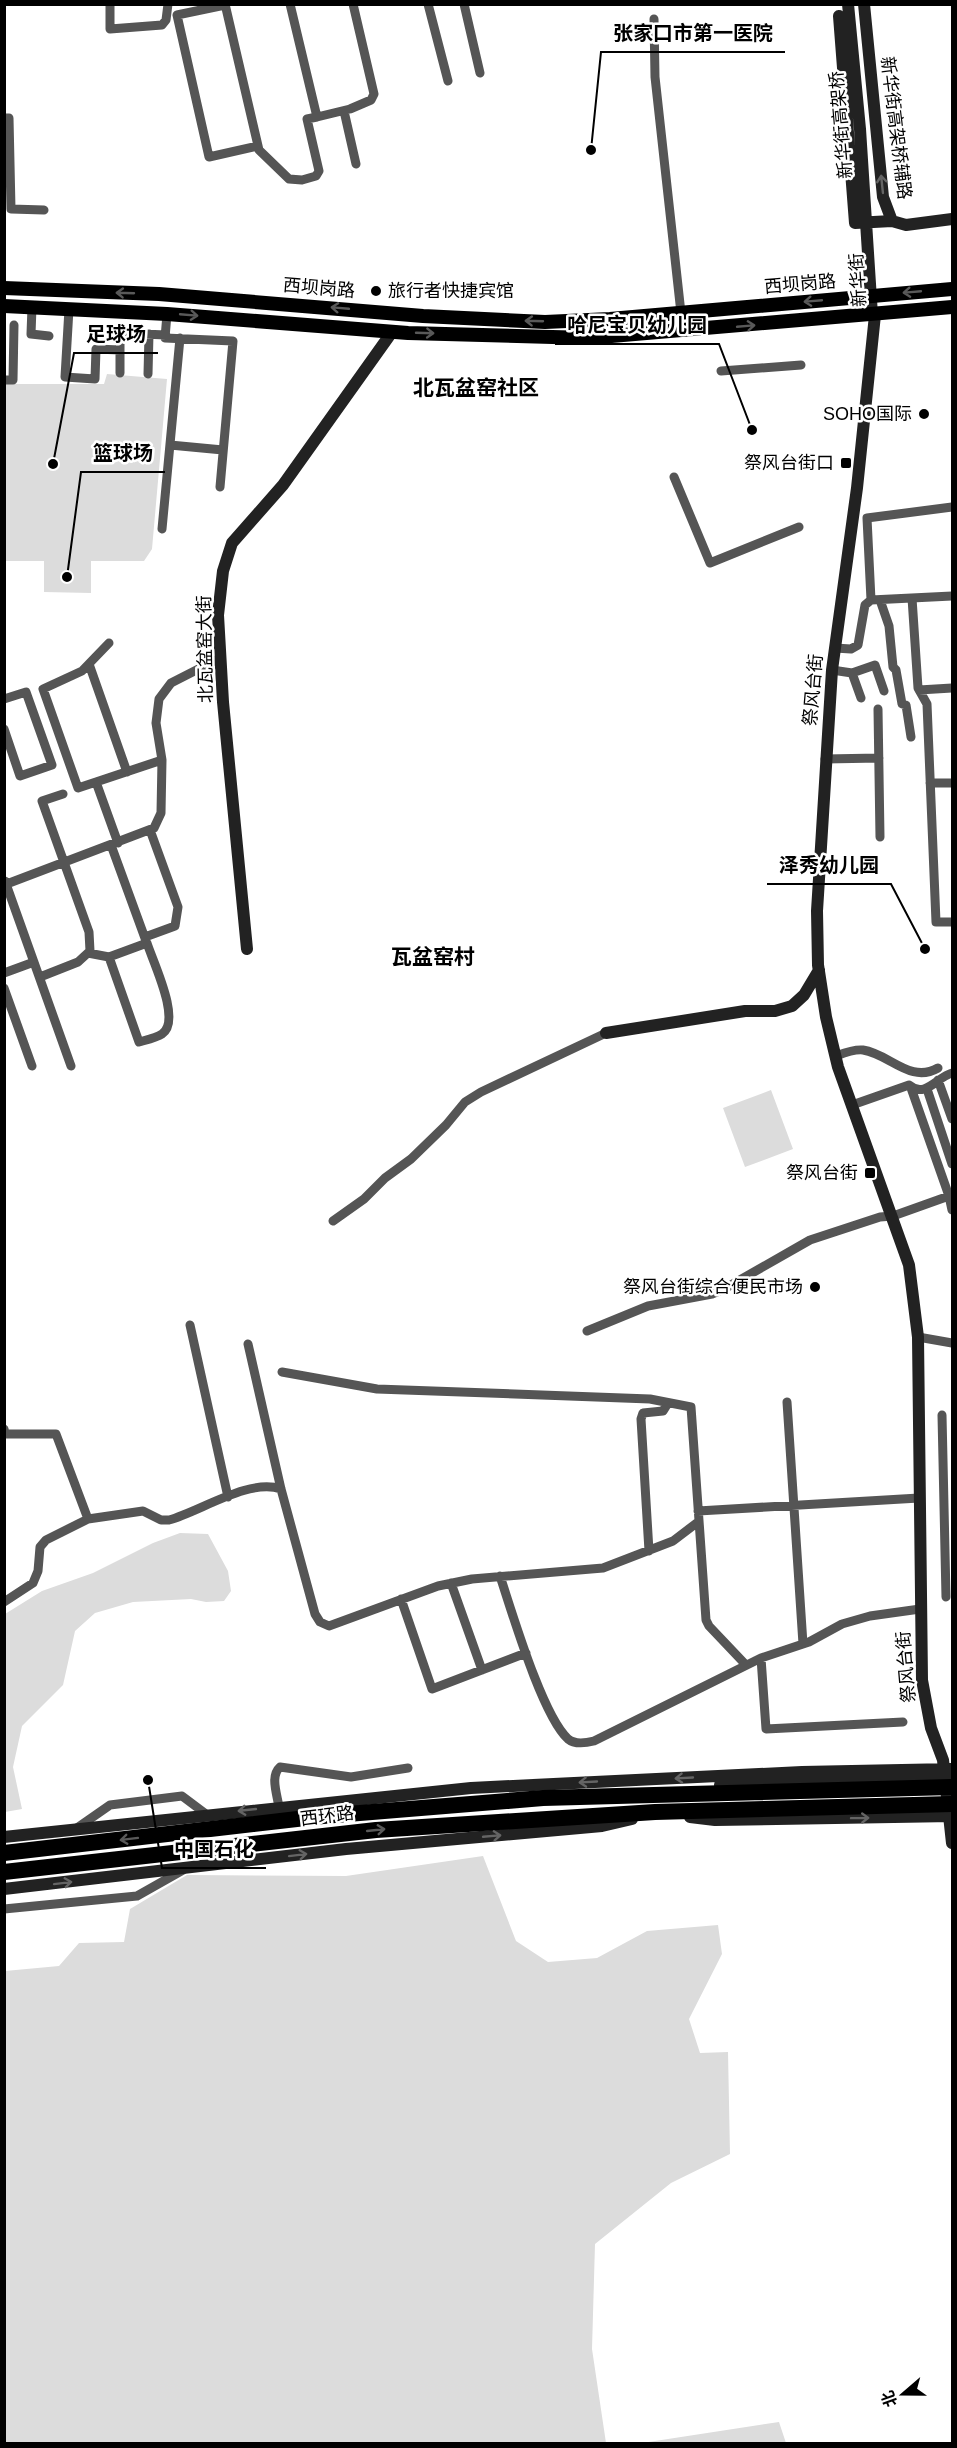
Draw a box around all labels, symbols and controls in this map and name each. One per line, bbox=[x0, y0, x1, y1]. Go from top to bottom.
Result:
callout: 张家口市第一医院 bbox=[601, 14, 785, 52]
text: 张家口市第一医院 bbox=[613, 22, 773, 44]
street label: 新华街高架桥辅路 bbox=[877, 55, 915, 201]
street label: 新华街高架桥 bbox=[826, 70, 856, 180]
one-way arrow bbox=[876, 174, 887, 194]
street label: 新华街 bbox=[846, 252, 870, 308]
street label: 西坝岗路 bbox=[763, 271, 837, 297]
street label: 西坝岗路 bbox=[282, 275, 356, 301]
place label: 旅行者快捷宾馆 bbox=[388, 281, 514, 301]
marker: 旅行者快捷宾馆 bbox=[369, 284, 383, 298]
one-way arrow bbox=[115, 287, 135, 299]
one-way arrow bbox=[902, 287, 922, 298]
one-way arrow bbox=[803, 296, 823, 307]
one-way arrow bbox=[331, 302, 350, 313]
callout: 哈尼宝贝幼儿园 bbox=[555, 306, 719, 344]
one-way arrow bbox=[178, 310, 198, 321]
text: 哈尼宝贝幼儿园 bbox=[567, 314, 707, 336]
callout: 足球场 bbox=[74, 315, 158, 353]
one-way arrow bbox=[525, 316, 545, 327]
one-way arrow bbox=[735, 320, 755, 331]
text: 足球场 bbox=[86, 323, 146, 345]
one-way arrow bbox=[415, 328, 435, 339]
district label: 北瓦盆窑社区 bbox=[413, 376, 539, 399]
place label: SOHO国际 bbox=[823, 404, 912, 424]
marker: SOHO国际 bbox=[917, 407, 931, 421]
callout: 篮球场 bbox=[81, 434, 165, 472]
text: 篮球场 bbox=[93, 442, 153, 464]
place label: 祭风台街口 bbox=[744, 453, 834, 473]
marker: 祭风台街口 bbox=[839, 456, 853, 470]
street label: 北瓦盆窑大街 bbox=[194, 595, 216, 703]
street label: 祭风台街 bbox=[800, 653, 826, 727]
callout: 泽秀幼儿园 bbox=[767, 846, 891, 884]
text: 泽秀幼儿园 bbox=[779, 854, 879, 876]
district label: 瓦盆窑村 bbox=[391, 945, 475, 968]
place label: 祭风台街 bbox=[786, 1163, 858, 1183]
marker: 祭风台街 bbox=[863, 1166, 877, 1180]
place label: 祭风台街综合便民市场 bbox=[623, 1277, 803, 1297]
marker: 祭风台街综合便民市场 bbox=[808, 1280, 822, 1294]
street label: 祭风台街 bbox=[893, 1630, 919, 1704]
one-way arrow bbox=[675, 1772, 695, 1783]
one-way arrow bbox=[579, 1777, 599, 1788]
street label: 西环路 bbox=[299, 1803, 355, 1829]
one-way arrow bbox=[238, 1805, 258, 1816]
one-way arrow bbox=[850, 1812, 870, 1824]
one-way arrow bbox=[365, 1824, 385, 1835]
callout: 中国石化 bbox=[162, 1830, 266, 1868]
one-way arrow bbox=[482, 1830, 502, 1841]
one-way arrow bbox=[120, 1833, 140, 1844]
text: 中国石化 bbox=[174, 1838, 254, 1860]
one-way arrow bbox=[288, 1849, 307, 1860]
one-way arrow bbox=[52, 1877, 72, 1888]
north arrow bbox=[873, 2364, 933, 2424]
text: 北 bbox=[879, 2389, 900, 2409]

